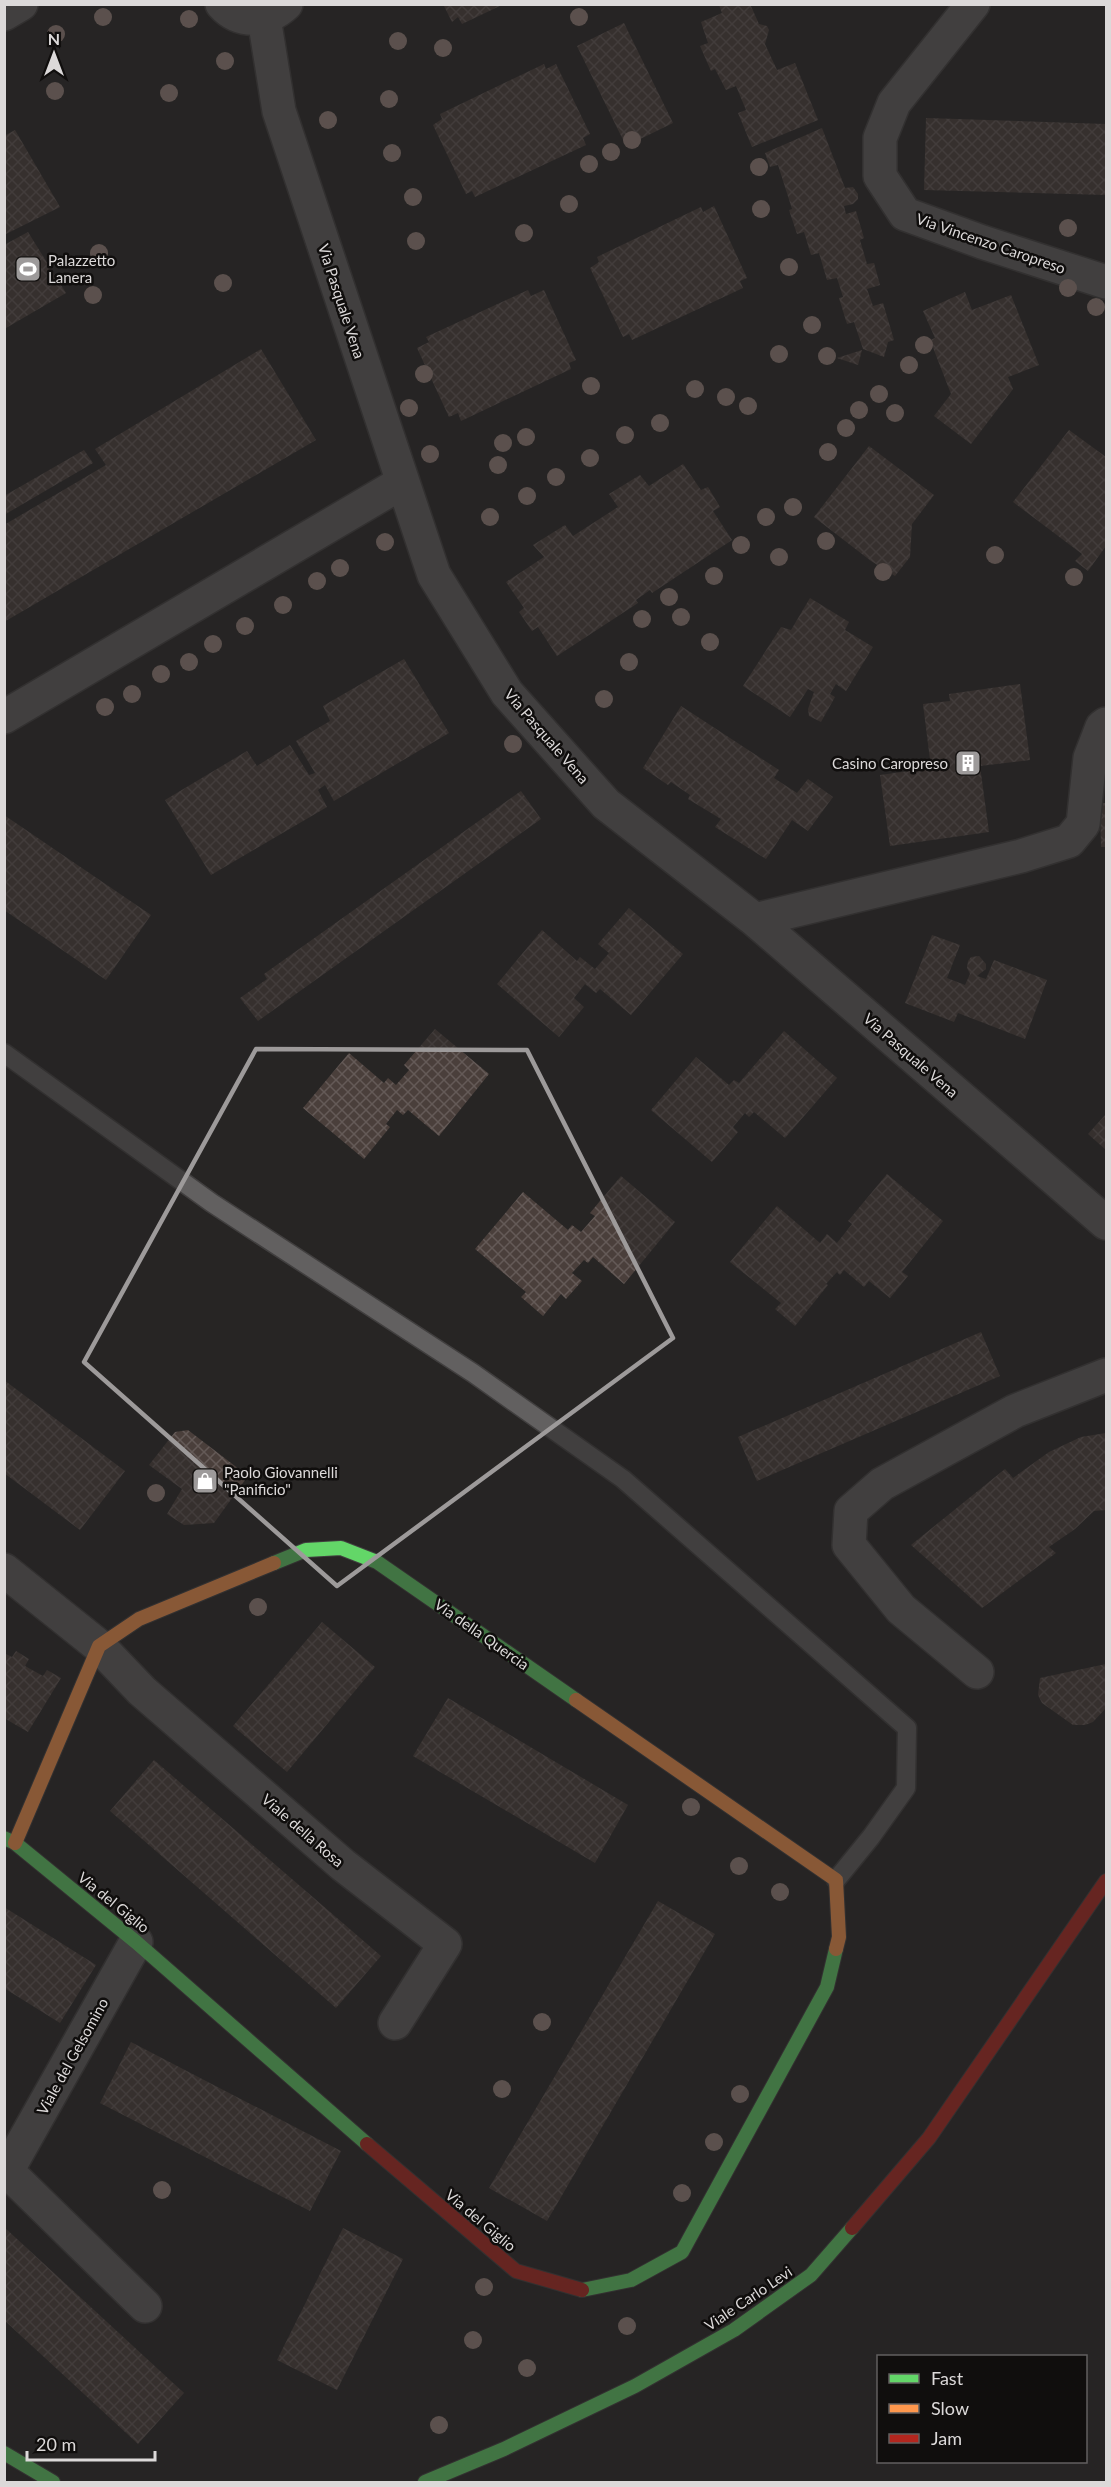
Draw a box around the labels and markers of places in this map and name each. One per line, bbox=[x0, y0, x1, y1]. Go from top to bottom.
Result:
place label: Palazzetto Lanera bbox=[48, 251, 115, 286]
sports icon: Palazzetto Lanera bbox=[13, 254, 43, 284]
building icon: Casino Caropreso bbox=[953, 748, 983, 778]
place label: Casino Caropreso bbox=[832, 754, 948, 772]
place label: Paolo Giovannelli "Panificio" bbox=[224, 1463, 338, 1498]
shop icon: Paolo Giovannelli "Panificio" bbox=[190, 1466, 220, 1496]

